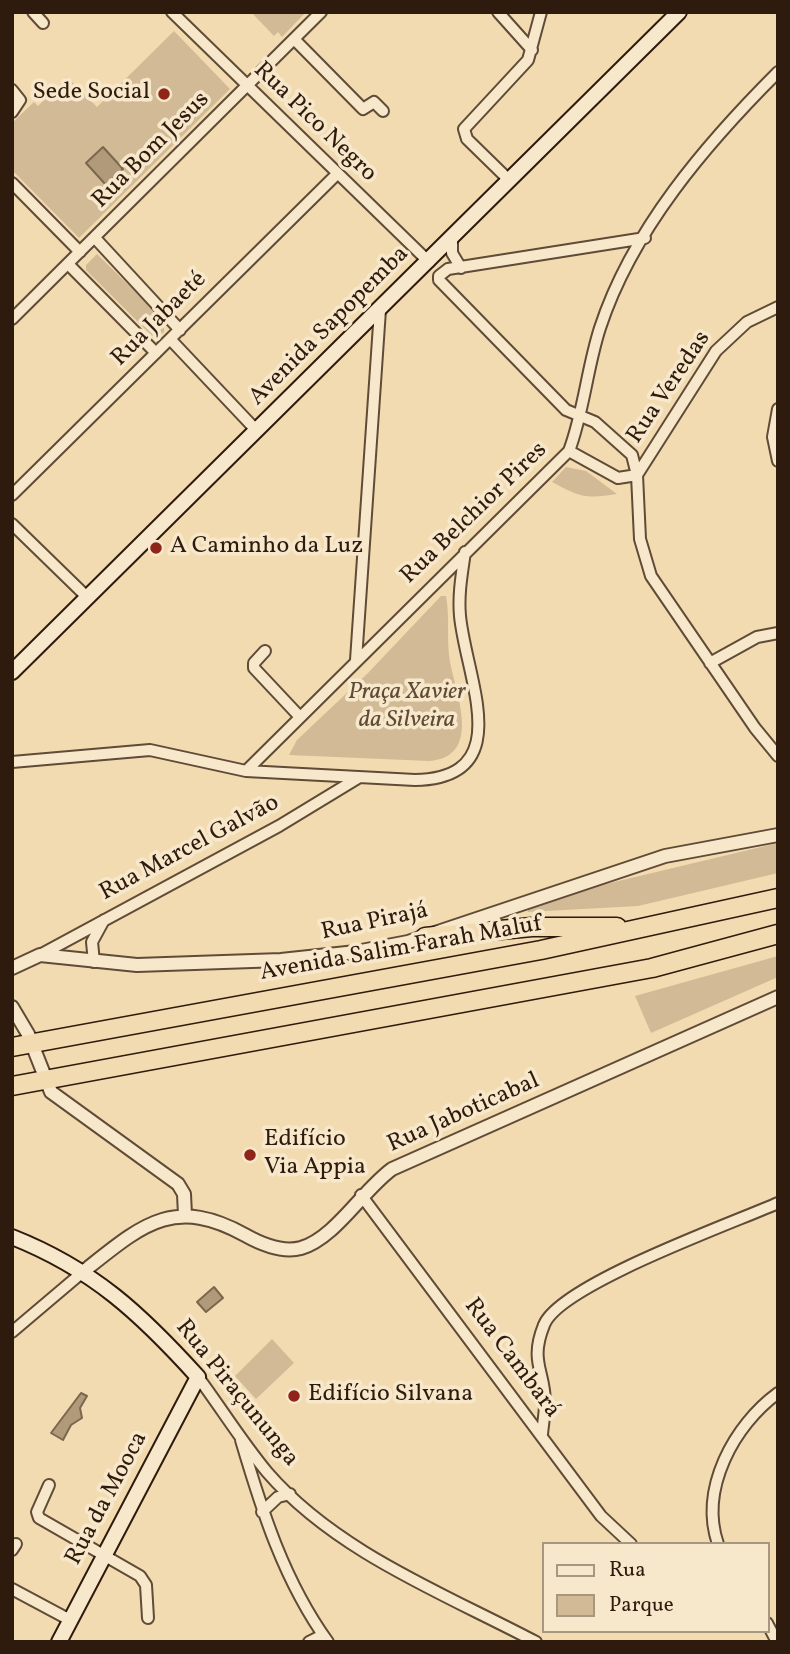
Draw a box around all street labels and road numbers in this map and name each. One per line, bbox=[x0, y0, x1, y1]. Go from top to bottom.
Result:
street label: Rua Pico Negro bbox=[246, 57, 382, 189]
street label: Rua Bom Jesus bbox=[87, 86, 217, 216]
street label: Avenida Sapopemba bbox=[244, 241, 416, 413]
street label: Rua Jabaeté bbox=[106, 266, 214, 374]
street label: Rua Veredas bbox=[622, 326, 718, 450]
street label: Rua Belchior Pires bbox=[396, 437, 554, 591]
street label: Rua Marcel Galvão bbox=[95, 790, 285, 908]
street label: Rua Pirajá bbox=[319, 898, 431, 948]
street label: Avenida Salim Farah Maluf bbox=[258, 911, 544, 989]
street label: Rua Jaboticabal bbox=[384, 1068, 544, 1160]
street label: Rua Cambará bbox=[457, 1293, 565, 1425]
street label: Rua Piraçununga bbox=[168, 1315, 304, 1473]
street label: Rua da Mooca bbox=[61, 1427, 155, 1571]

